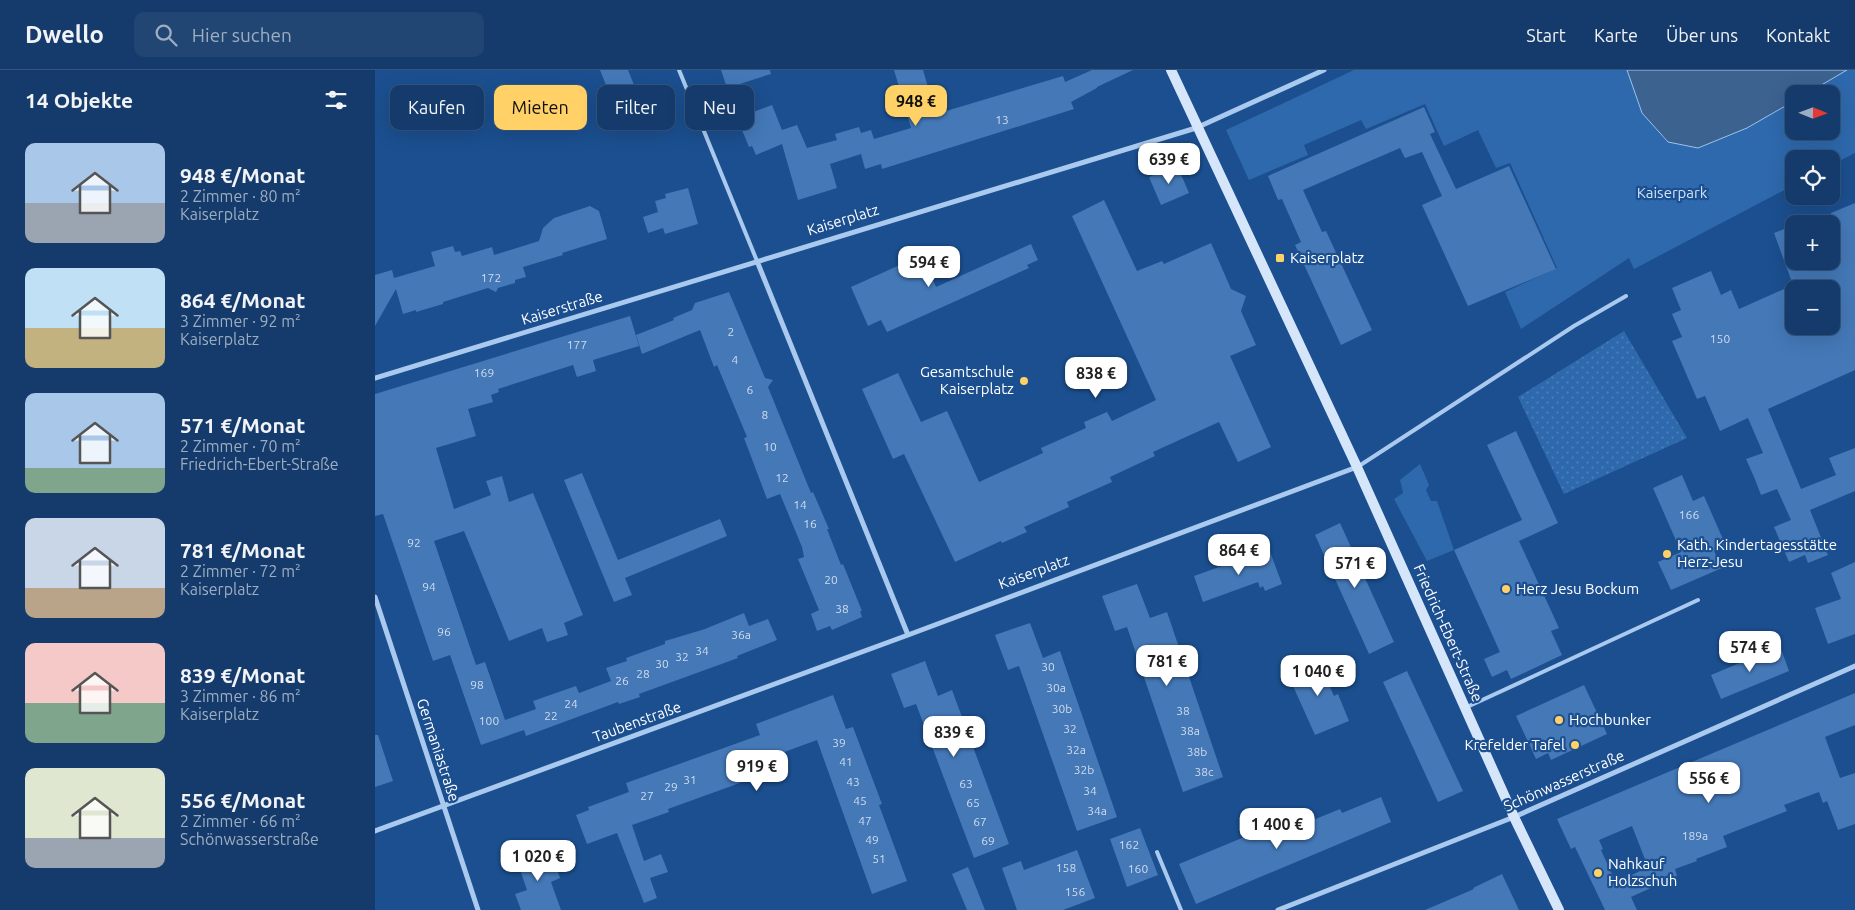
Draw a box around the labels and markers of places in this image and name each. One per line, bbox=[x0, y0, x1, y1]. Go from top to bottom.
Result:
pin: 948 € bbox=[881, 85, 951, 127]
pin: 639 € bbox=[1134, 142, 1204, 185]
pin: 594 € bbox=[894, 246, 964, 288]
place label: Kaiserplatz bbox=[1290, 249, 1364, 266]
marker: Kaiserplatz bbox=[1274, 252, 1286, 264]
pin: 838 € bbox=[1061, 356, 1131, 399]
place label: Gesamtschule Kaiserplatz bbox=[920, 363, 1014, 397]
marker: Gesamtschule Kaiserplatz bbox=[1018, 375, 1030, 387]
pin: 864 € bbox=[1204, 534, 1274, 576]
place label: Kath. Kindertagesstätte Herz-Jesu bbox=[1677, 536, 1837, 570]
pin: 571 € bbox=[1320, 546, 1390, 589]
marker: Kath. Kindertagesstätte Herz-Jesu bbox=[1661, 548, 1673, 560]
place label: Herz Jesu Bockum bbox=[1516, 580, 1639, 597]
marker: Herz Jesu Bockum bbox=[1500, 583, 1512, 595]
pin: 574 € bbox=[1715, 630, 1785, 673]
pin: 781 € bbox=[1132, 644, 1202, 687]
pin: 1 040 € bbox=[1272, 654, 1364, 697]
place label: Hochbunker bbox=[1569, 711, 1651, 728]
marker: Hochbunker bbox=[1553, 714, 1565, 726]
pin: 839 € bbox=[919, 716, 989, 758]
place label: Krefelder Tafel bbox=[1464, 736, 1565, 753]
marker: Krefelder Tafel bbox=[1569, 739, 1581, 751]
pin: 919 € bbox=[722, 750, 792, 792]
pin: 556 € bbox=[1674, 762, 1744, 804]
pin: 1 400 € bbox=[1231, 808, 1323, 850]
pin: 1 020 € bbox=[492, 840, 584, 882]
place label: Nahkauf Holzschuh bbox=[1608, 855, 1677, 889]
marker: Nahkauf Holzschuh bbox=[1592, 867, 1604, 879]

